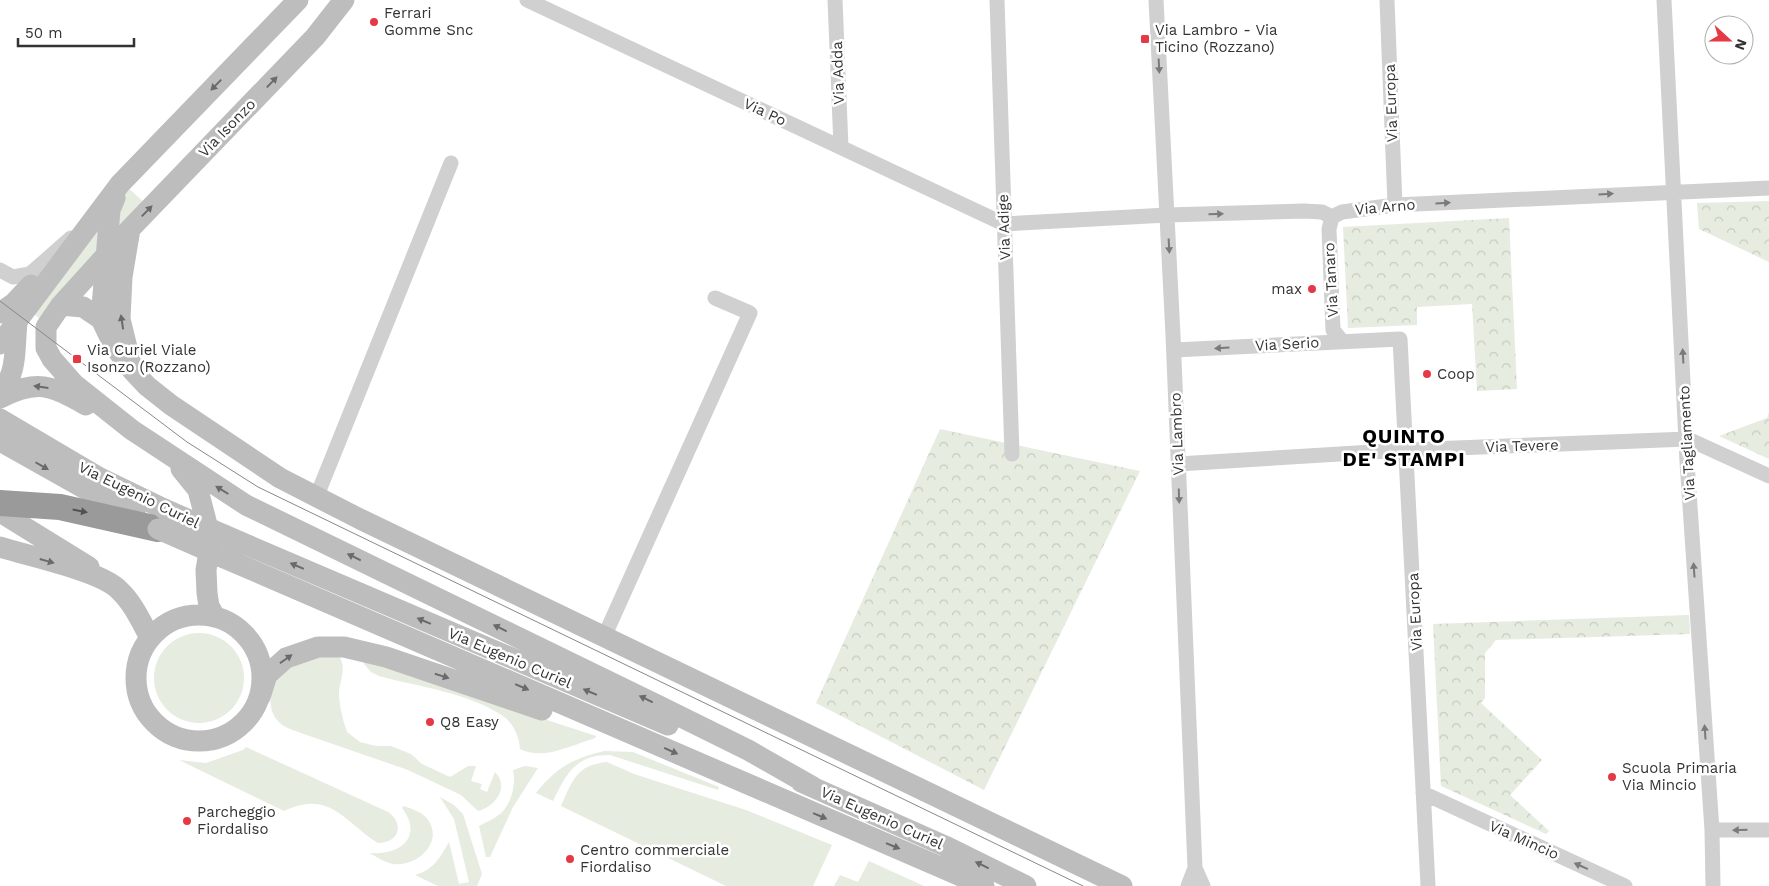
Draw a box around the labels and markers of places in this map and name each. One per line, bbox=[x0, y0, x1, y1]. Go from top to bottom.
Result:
place label: Ferrari Gomme Snc bbox=[384, 4, 473, 39]
marker: Ferrari Gomme Snc bbox=[368, 16, 380, 28]
place label: Via Lambro - Via Ticino (Rozzano) bbox=[1155, 21, 1278, 56]
marker: Via Lambro - Via Ticino (Rozzano) bbox=[1139, 33, 1151, 45]
place label: max bbox=[1271, 280, 1302, 298]
marker: max bbox=[1306, 283, 1318, 295]
place label: Via Curiel Viale Isonzo (Rozzano) bbox=[87, 341, 210, 376]
marker: Via Curiel Viale Isonzo (Rozzano) bbox=[71, 353, 83, 365]
place label: Coop bbox=[1437, 365, 1475, 383]
marker: Coop bbox=[1421, 368, 1433, 380]
place label: Q8 Easy bbox=[440, 713, 499, 731]
marker: Q8 Easy bbox=[424, 716, 436, 728]
place label: Scuola Primaria Via Mincio bbox=[1622, 759, 1737, 794]
marker: Scuola Primaria Via Mincio bbox=[1606, 771, 1618, 783]
place label: Parcheggio Fiordaliso bbox=[197, 803, 276, 838]
marker: Parcheggio Fiordaliso bbox=[181, 815, 193, 827]
place label: Centro commerciale Fiordaliso bbox=[580, 841, 729, 876]
marker: Centro commerciale Fiordaliso bbox=[564, 853, 576, 865]

